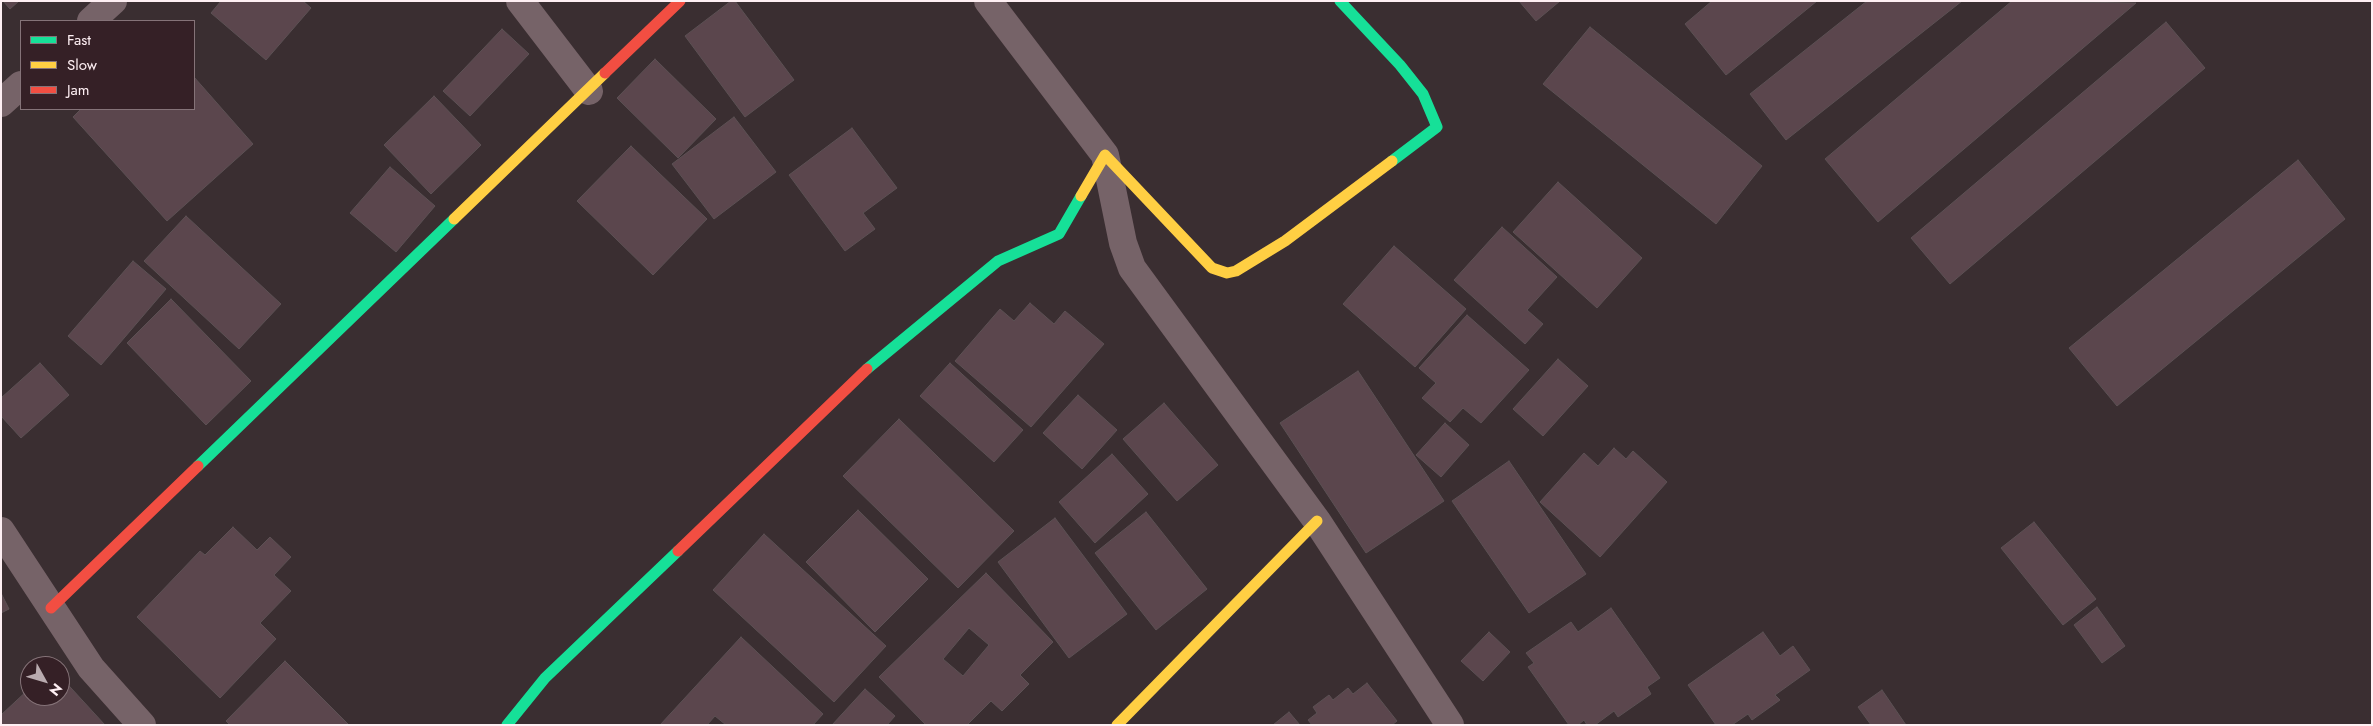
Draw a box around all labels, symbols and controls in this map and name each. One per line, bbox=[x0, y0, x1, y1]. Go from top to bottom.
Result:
legend bbox=[20, 20, 195, 110]
text: Fast bbox=[67, 29, 91, 51]
text: Slow bbox=[67, 54, 97, 76]
text: Jam bbox=[67, 79, 90, 101]
north arrow bbox=[20, 656, 70, 706]
text: N bbox=[45, 679, 67, 700]

